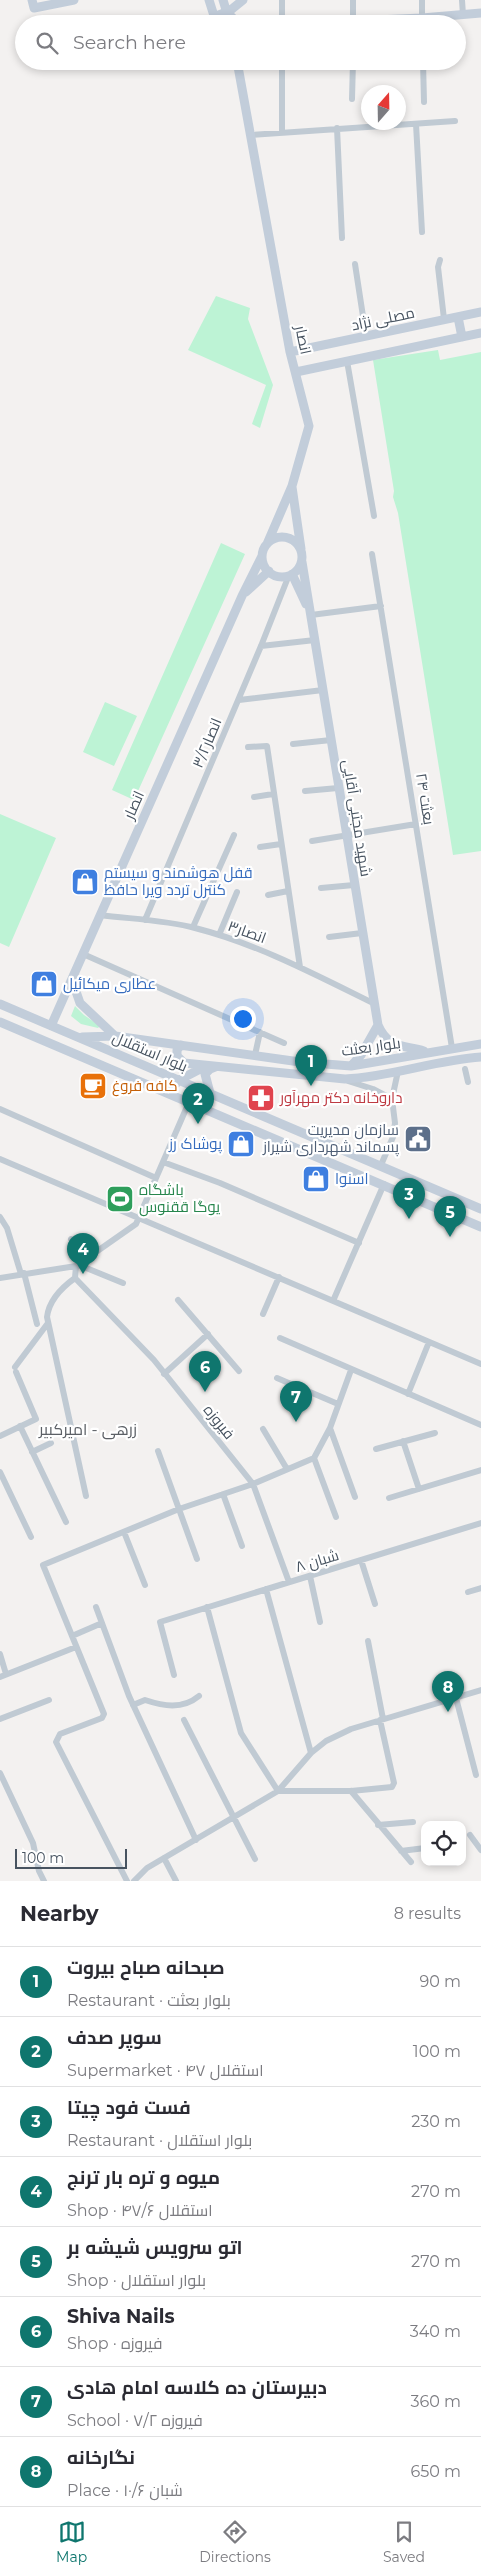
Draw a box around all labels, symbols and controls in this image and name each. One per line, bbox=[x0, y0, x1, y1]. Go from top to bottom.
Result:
search box bbox=[15, 15, 466, 70]
icon: search bbox=[33, 29, 61, 57]
text: Search here bbox=[73, 31, 186, 54]
north arrow bbox=[361, 85, 406, 130]
street label: مصلی نژاد bbox=[350, 303, 416, 335]
street label: انصار bbox=[291, 323, 316, 356]
street label: انصار۳/۲ bbox=[188, 715, 226, 771]
street label: شهید مجتبی آقایی bbox=[338, 758, 376, 878]
street label: بعثت ۲۴ bbox=[412, 772, 439, 826]
street label: انصار bbox=[119, 788, 148, 823]
place label: قفل هوشمند و سیستم کنترل تردد ویرا حافظ bbox=[104, 863, 253, 899]
shop icon: قفل هوشمند و سیستم کنترل تردد ویرا حافظ bbox=[70, 867, 100, 897]
street label: انصار۳ bbox=[225, 916, 269, 947]
shop icon: عطاری میکائیل bbox=[29, 969, 59, 999]
place label: عطاری میکائیل bbox=[63, 974, 156, 994]
your location bbox=[230, 1006, 256, 1032]
street label: بلوار استقلال bbox=[110, 1027, 191, 1076]
street label: بلوار بعثت bbox=[340, 1033, 402, 1060]
pin: 1 bbox=[295, 1045, 327, 1086]
cafe icon: کافه فروغ bbox=[78, 1071, 108, 1101]
place label: کافه فروغ bbox=[112, 1076, 178, 1097]
pin: 2 bbox=[182, 1083, 214, 1124]
pharmacy icon: داروخانه دکتر مهرآور bbox=[246, 1083, 276, 1113]
place label: داروخانه دکتر مهرآور bbox=[279, 1088, 402, 1108]
place label: سازمان مدیریت پسماند شهرداری شیراز bbox=[262, 1120, 399, 1157]
public building icon: سازمان مدیریت پسماند شهرداری شیراز bbox=[403, 1124, 433, 1154]
shop icon: پوشاک رز bbox=[226, 1129, 256, 1159]
place label: پوشاک رز bbox=[168, 1134, 222, 1154]
shop icon: اسنوا bbox=[301, 1164, 331, 1194]
place label: اسنوا bbox=[335, 1169, 369, 1188]
pin: 3 bbox=[393, 1178, 425, 1219]
place label: باشگاه یوگا ققنوس bbox=[139, 1180, 220, 1217]
sports icon: باشگاه یوگا ققنوس bbox=[105, 1184, 135, 1214]
pin: 5 bbox=[434, 1196, 466, 1237]
pin: 4 bbox=[67, 1233, 99, 1274]
pin: 6 bbox=[189, 1351, 221, 1392]
pin: 7 bbox=[280, 1381, 312, 1422]
street label: فیروزه bbox=[200, 1401, 239, 1443]
district label: زرهی - امیرکبیر bbox=[38, 1420, 137, 1440]
street label: ۸ شبان bbox=[293, 1545, 341, 1577]
pin: 8 bbox=[432, 1671, 464, 1712]
map controls bbox=[421, 1821, 466, 1866]
button: locate bbox=[421, 1821, 466, 1866]
scale bar bbox=[15, 1846, 128, 1869]
text: 100 m bbox=[22, 1849, 64, 1867]
text: Nearby bbox=[20, 1901, 99, 1926]
text: 8 results bbox=[394, 1904, 461, 1923]
text: صبحانه صباح بیروت bbox=[67, 1956, 225, 1979]
text: 1 bbox=[33, 1972, 39, 1991]
text: 90 m bbox=[419, 1972, 461, 1991]
text: Restaurant · بلوار بعثت bbox=[67, 1991, 231, 2010]
text: سوپر صدف bbox=[67, 2026, 162, 2049]
text: 2 bbox=[31, 2042, 41, 2061]
text: 100 m bbox=[413, 2042, 461, 2061]
text: Supermarket · ۴۷ استقلال bbox=[67, 2061, 264, 2080]
text: فست فود چیتا bbox=[67, 2096, 191, 2119]
text: 3 bbox=[31, 2112, 41, 2131]
text: 230 m bbox=[411, 2112, 461, 2131]
text: Restaurant · بلوار استقلال bbox=[67, 2131, 252, 2150]
text: میوه و تره بار ترنج bbox=[67, 2166, 220, 2189]
text: 4 bbox=[30, 2182, 42, 2201]
text: 270 m bbox=[411, 2182, 461, 2201]
text: Shop · ۴۷/۶ استقلال bbox=[67, 2201, 213, 2220]
text: اتو سرویس شیشه بر bbox=[67, 2236, 243, 2259]
text: 5 bbox=[31, 2252, 41, 2271]
text: 270 m bbox=[411, 2252, 461, 2271]
text: Shop · بلوار استقلال bbox=[67, 2271, 206, 2290]
text: Shiva Nails bbox=[67, 2305, 175, 2328]
text: 6 bbox=[31, 2322, 41, 2341]
text: 340 m bbox=[410, 2322, 461, 2341]
text: Shop · فیروزه bbox=[67, 2334, 162, 2353]
text: دبیرستان ده کلاسه امام هادی bbox=[67, 2376, 327, 2399]
text: 7 bbox=[31, 2392, 41, 2411]
text: 360 m bbox=[410, 2392, 461, 2411]
text: School · ۷/۲ فیروزه bbox=[67, 2411, 203, 2430]
text: نگارخانه bbox=[67, 2446, 135, 2469]
text: 8 bbox=[31, 2462, 41, 2481]
text: 650 m bbox=[410, 2462, 461, 2481]
text: Place · ۱۰/۶ شبان bbox=[67, 2481, 183, 2500]
tab: Map bbox=[56, 2518, 87, 2566]
tab: Directions bbox=[199, 2518, 271, 2566]
tab: Saved bbox=[383, 2518, 425, 2566]

